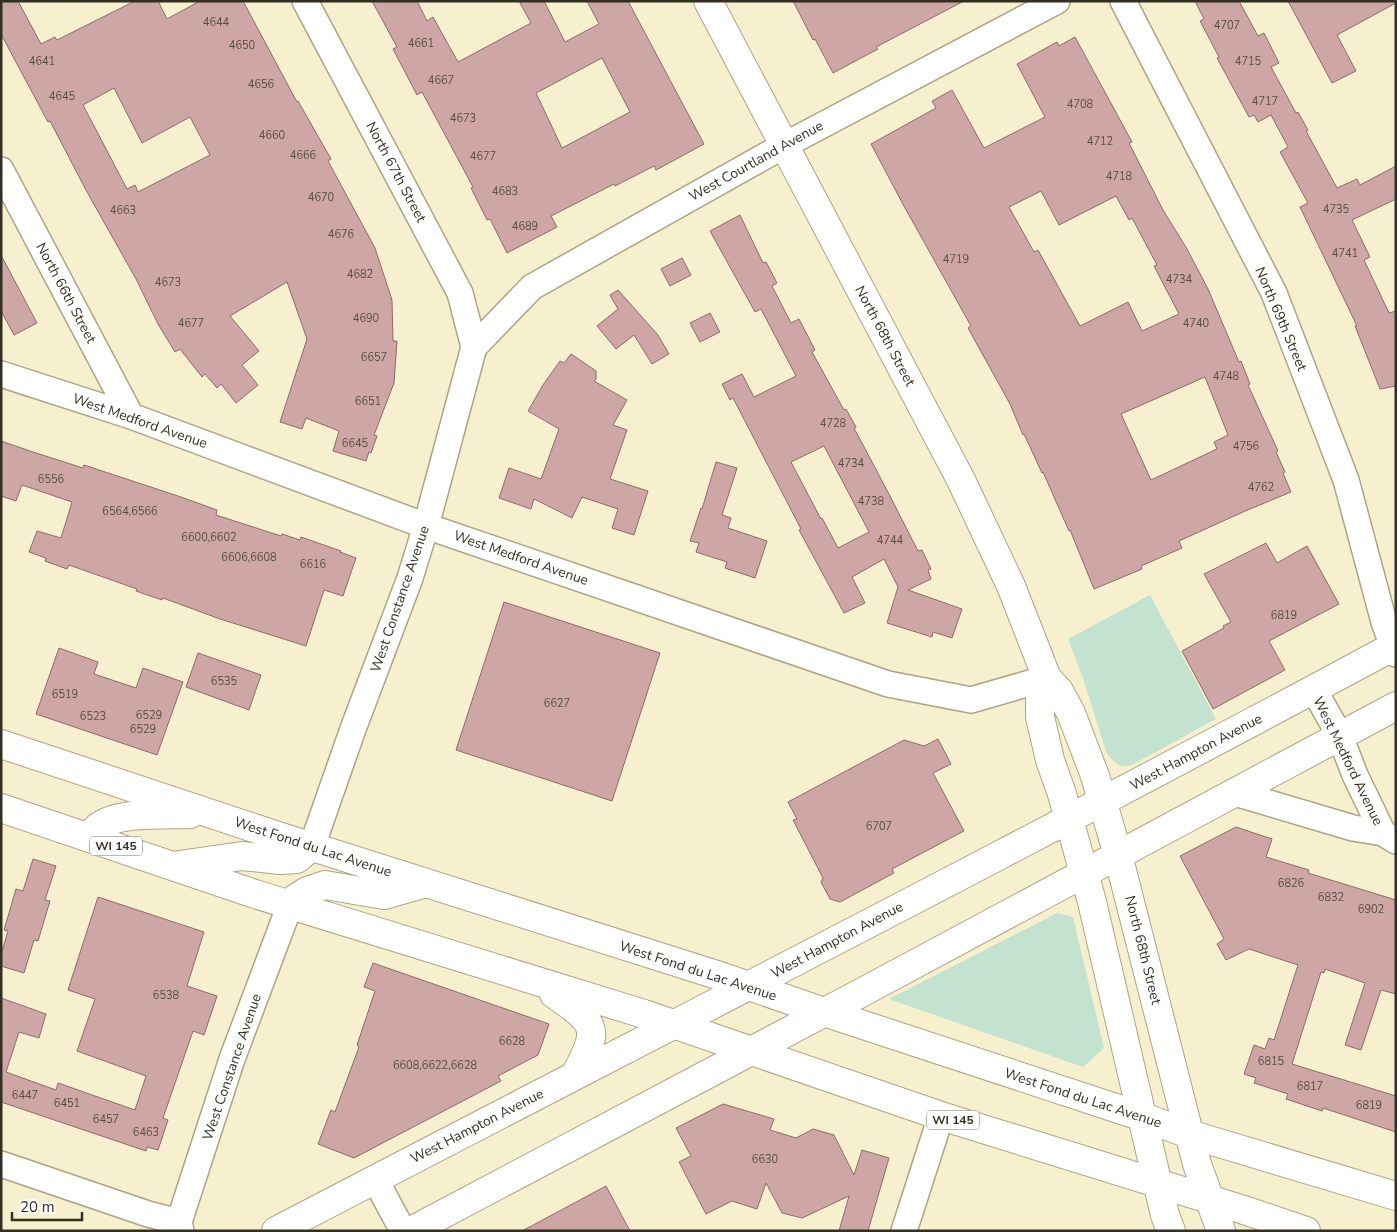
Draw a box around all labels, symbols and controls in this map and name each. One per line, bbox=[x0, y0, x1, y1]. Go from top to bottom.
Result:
house number: 4644 bbox=[203, 15, 230, 30]
house number: 4707 bbox=[1214, 18, 1240, 33]
house number: 4661 bbox=[408, 36, 434, 51]
house number: 4650 bbox=[229, 38, 256, 53]
house number: 4641 bbox=[29, 54, 55, 69]
house number: 4715 bbox=[1235, 54, 1262, 69]
house number: 4667 bbox=[428, 73, 454, 88]
house number: 4656 bbox=[248, 77, 275, 92]
house number: 4645 bbox=[49, 89, 76, 104]
house number: 4717 bbox=[1252, 94, 1278, 109]
house number: 4708 bbox=[1067, 97, 1094, 112]
house number: 4673 bbox=[450, 111, 476, 126]
street label: West Courtland Avenue bbox=[685, 116, 827, 206]
street label: North 67th Street bbox=[361, 118, 431, 226]
house number: 4660 bbox=[259, 128, 286, 143]
house number: 4712 bbox=[1087, 134, 1113, 149]
house number: 4666 bbox=[290, 148, 317, 163]
house number: 4677 bbox=[470, 149, 496, 164]
house number: 4718 bbox=[1106, 169, 1133, 184]
house number: 4683 bbox=[492, 184, 518, 199]
house number: 4670 bbox=[308, 190, 335, 205]
house number: 4735 bbox=[1323, 202, 1350, 217]
house number: 4663 bbox=[110, 203, 136, 218]
house number: 4689 bbox=[512, 219, 538, 234]
house number: 4676 bbox=[328, 227, 355, 242]
street label: North 66th Street bbox=[31, 239, 101, 347]
house number: 4741 bbox=[1332, 246, 1358, 261]
house number: 4719 bbox=[943, 252, 969, 267]
street label: North 69th Street bbox=[1250, 264, 1312, 374]
house number: 4682 bbox=[347, 267, 373, 282]
house number: 4734 bbox=[1166, 272, 1193, 287]
house number: 4673 bbox=[155, 275, 181, 290]
street label: North 68th Street bbox=[850, 282, 920, 390]
house number: 4690 bbox=[353, 311, 380, 326]
house number: 4677 bbox=[178, 316, 204, 331]
house number: 4740 bbox=[1183, 316, 1210, 331]
house number: 6657 bbox=[361, 350, 387, 365]
house number: 4748 bbox=[1213, 369, 1240, 384]
street label: West Medford Avenue bbox=[70, 389, 210, 453]
house number: 6651 bbox=[355, 394, 381, 409]
house number: 4728 bbox=[820, 416, 847, 431]
house number: 6645 bbox=[342, 436, 369, 451]
house number: 4756 bbox=[1233, 439, 1260, 454]
house number: 4734 bbox=[838, 456, 865, 471]
house number: 6556 bbox=[38, 472, 65, 487]
house number: 4762 bbox=[1248, 480, 1274, 495]
house number: 4738 bbox=[858, 494, 885, 509]
house number: 6564,6566 bbox=[102, 504, 158, 519]
street label: West Constance Avenue bbox=[366, 523, 434, 675]
street label: West Medford Avenue bbox=[451, 526, 591, 590]
house number: 6600,6602 bbox=[181, 530, 237, 545]
house number: 4744 bbox=[877, 533, 904, 548]
house number: 6606,6608 bbox=[221, 550, 277, 565]
house number: 6616 bbox=[300, 557, 327, 572]
house number: 6819 bbox=[1271, 608, 1297, 623]
house number: 6535 bbox=[211, 674, 238, 689]
house number: 6519 bbox=[52, 687, 78, 702]
street label: West Medford Avenue bbox=[1308, 693, 1388, 829]
house number: 6627 bbox=[544, 696, 570, 711]
house number: 6529 bbox=[136, 708, 162, 723]
house number: 6523 bbox=[80, 709, 106, 724]
street label: West Hampton Avenue bbox=[1127, 709, 1265, 795]
house number: 6529 bbox=[130, 722, 156, 737]
street label: West Fond du Lac Avenue bbox=[232, 813, 394, 881]
house number: 6707 bbox=[866, 819, 892, 834]
road number: WI 145 bbox=[90, 836, 142, 856]
house number: 6826 bbox=[1278, 876, 1305, 891]
house number: 6832 bbox=[1318, 890, 1344, 905]
street label: North 68th Street bbox=[1120, 894, 1166, 1006]
street label: West Hampton Avenue bbox=[768, 897, 906, 983]
house number: 6902 bbox=[1358, 902, 1384, 917]
street label: West Fond du Lac Avenue bbox=[617, 937, 779, 1005]
house number: 6538 bbox=[153, 988, 180, 1003]
street label: West Constance Avenue bbox=[198, 991, 266, 1143]
house number: 6628 bbox=[499, 1034, 526, 1049]
house number: 6815 bbox=[1258, 1054, 1285, 1069]
house number: 6608,6622,6628 bbox=[393, 1058, 478, 1073]
street label: West Fond du Lac Avenue bbox=[1002, 1064, 1164, 1132]
house number: 6817 bbox=[1297, 1079, 1323, 1094]
street label: West Hampton Avenue bbox=[407, 1084, 547, 1168]
house number: 6447 bbox=[12, 1088, 38, 1103]
house number: 6451 bbox=[54, 1096, 80, 1111]
house number: 6819 bbox=[1356, 1098, 1382, 1113]
road number: WI 145 bbox=[927, 1110, 979, 1130]
house number: 6457 bbox=[93, 1112, 119, 1127]
house number: 6463 bbox=[133, 1125, 159, 1140]
house number: 6630 bbox=[752, 1152, 779, 1167]
scale bar bbox=[12, 1190, 82, 1222]
text: 20 m bbox=[20, 1197, 55, 1217]

